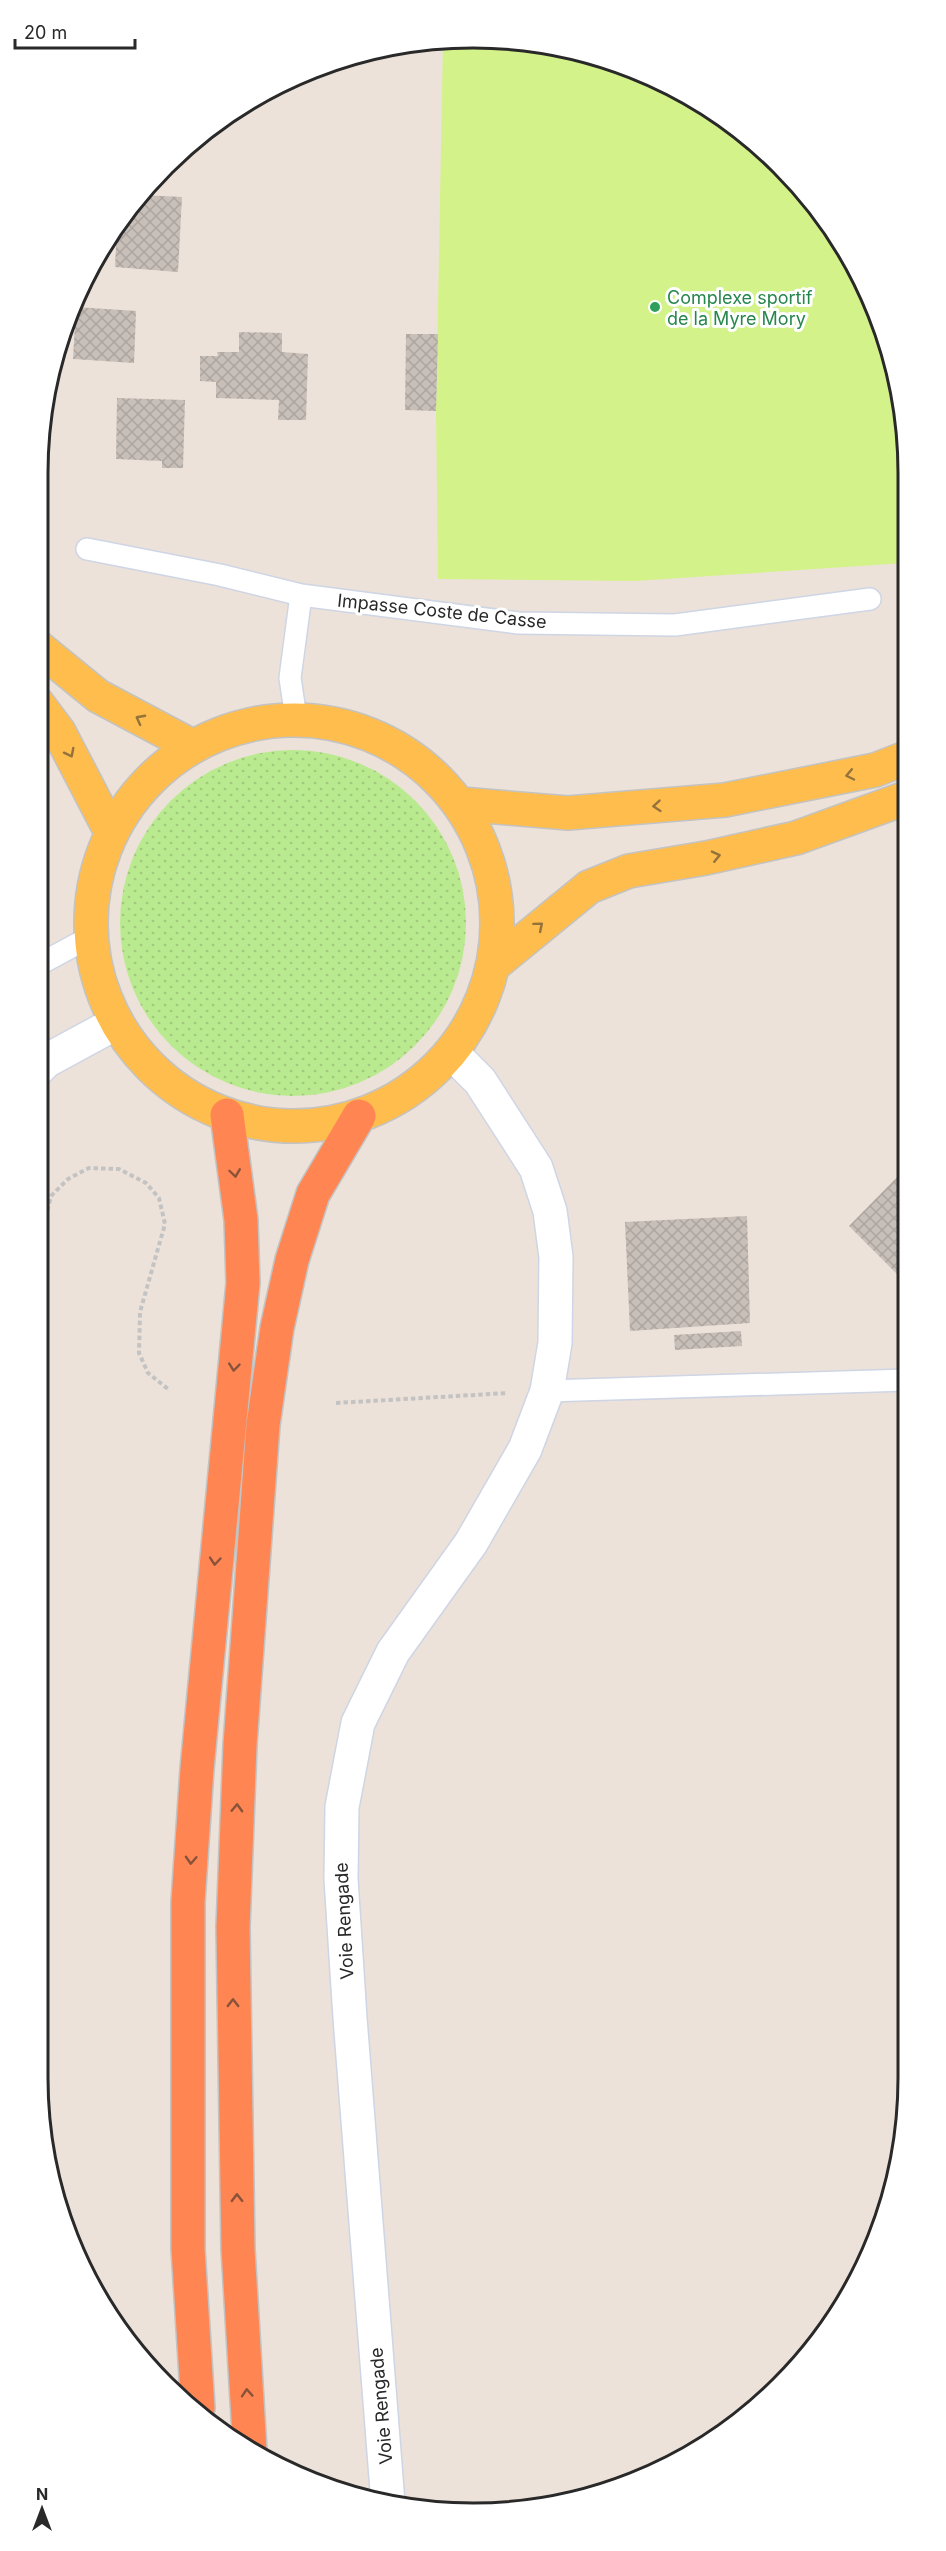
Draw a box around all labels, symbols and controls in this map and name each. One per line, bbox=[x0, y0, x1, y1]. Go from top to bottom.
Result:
scale bar bbox=[15, 12, 135, 50]
text: 20 m bbox=[24, 22, 67, 43]
place label: Complexe sportif de la Myre Mory bbox=[667, 287, 813, 329]
marker: Complexe sportif de la Myre Mory bbox=[648, 300, 662, 314]
street label: Impasse Coste de Casse bbox=[336, 590, 548, 632]
one-way arrow bbox=[135, 714, 146, 726]
one-way arrow bbox=[62, 747, 74, 758]
one-way arrow bbox=[845, 768, 855, 781]
one-way arrow bbox=[653, 799, 662, 812]
one-way arrow bbox=[711, 850, 721, 863]
one-way arrow bbox=[532, 922, 543, 933]
one-way arrow bbox=[228, 1168, 240, 1178]
one-way arrow bbox=[228, 1363, 241, 1372]
one-way arrow bbox=[209, 1557, 222, 1566]
one-way arrow bbox=[231, 1804, 244, 1813]
one-way arrow bbox=[185, 1856, 198, 1865]
street label: Voie Rengade bbox=[330, 1862, 358, 1980]
one-way arrow bbox=[227, 1999, 240, 2008]
one-way arrow bbox=[230, 2194, 243, 2203]
street label: Voie Rengade bbox=[365, 2347, 397, 2465]
one-way arrow bbox=[240, 2388, 253, 2397]
north arrow bbox=[12, 2479, 72, 2539]
text: N bbox=[36, 2484, 48, 2504]

